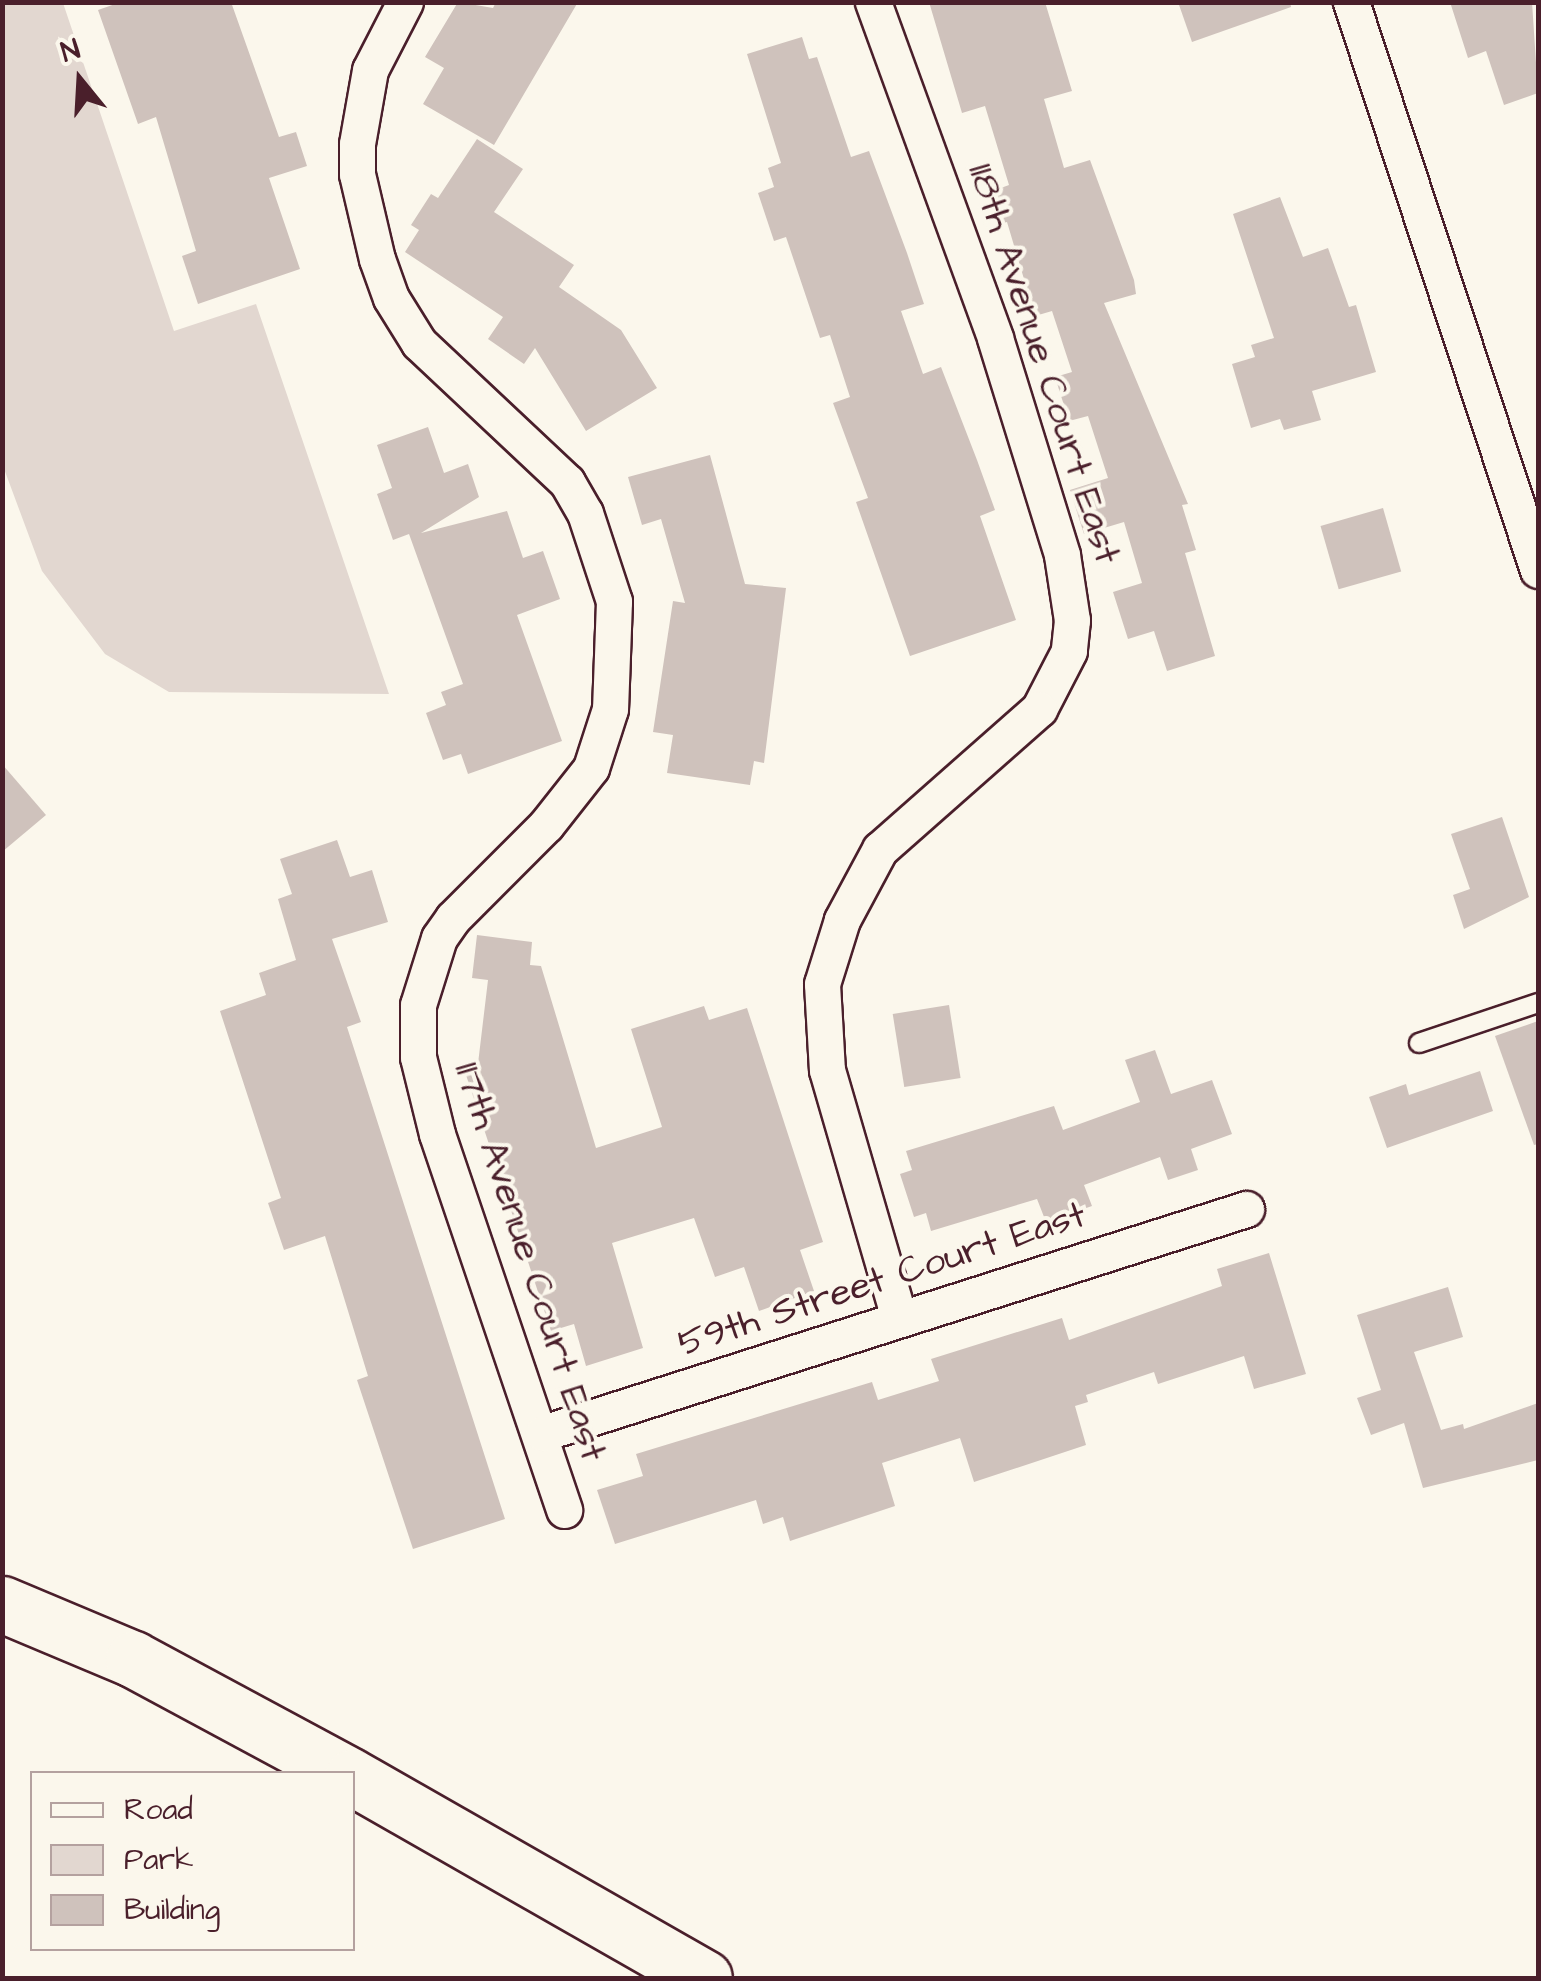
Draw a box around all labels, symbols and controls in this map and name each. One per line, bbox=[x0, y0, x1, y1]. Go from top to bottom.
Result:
north arrow bbox=[30, 30, 130, 130]
text: N bbox=[56, 30, 85, 72]
street label: 118th Avenue Court East bbox=[957, 158, 1129, 570]
street label: 117th Avenue Court East bbox=[443, 1057, 615, 1467]
street label: 59th Street Court East bbox=[672, 1193, 1092, 1367]
legend bbox=[30, 1771, 355, 1951]
text: Road bbox=[124, 1789, 193, 1831]
text: Park bbox=[124, 1839, 193, 1881]
text: Building bbox=[124, 1889, 220, 1931]

